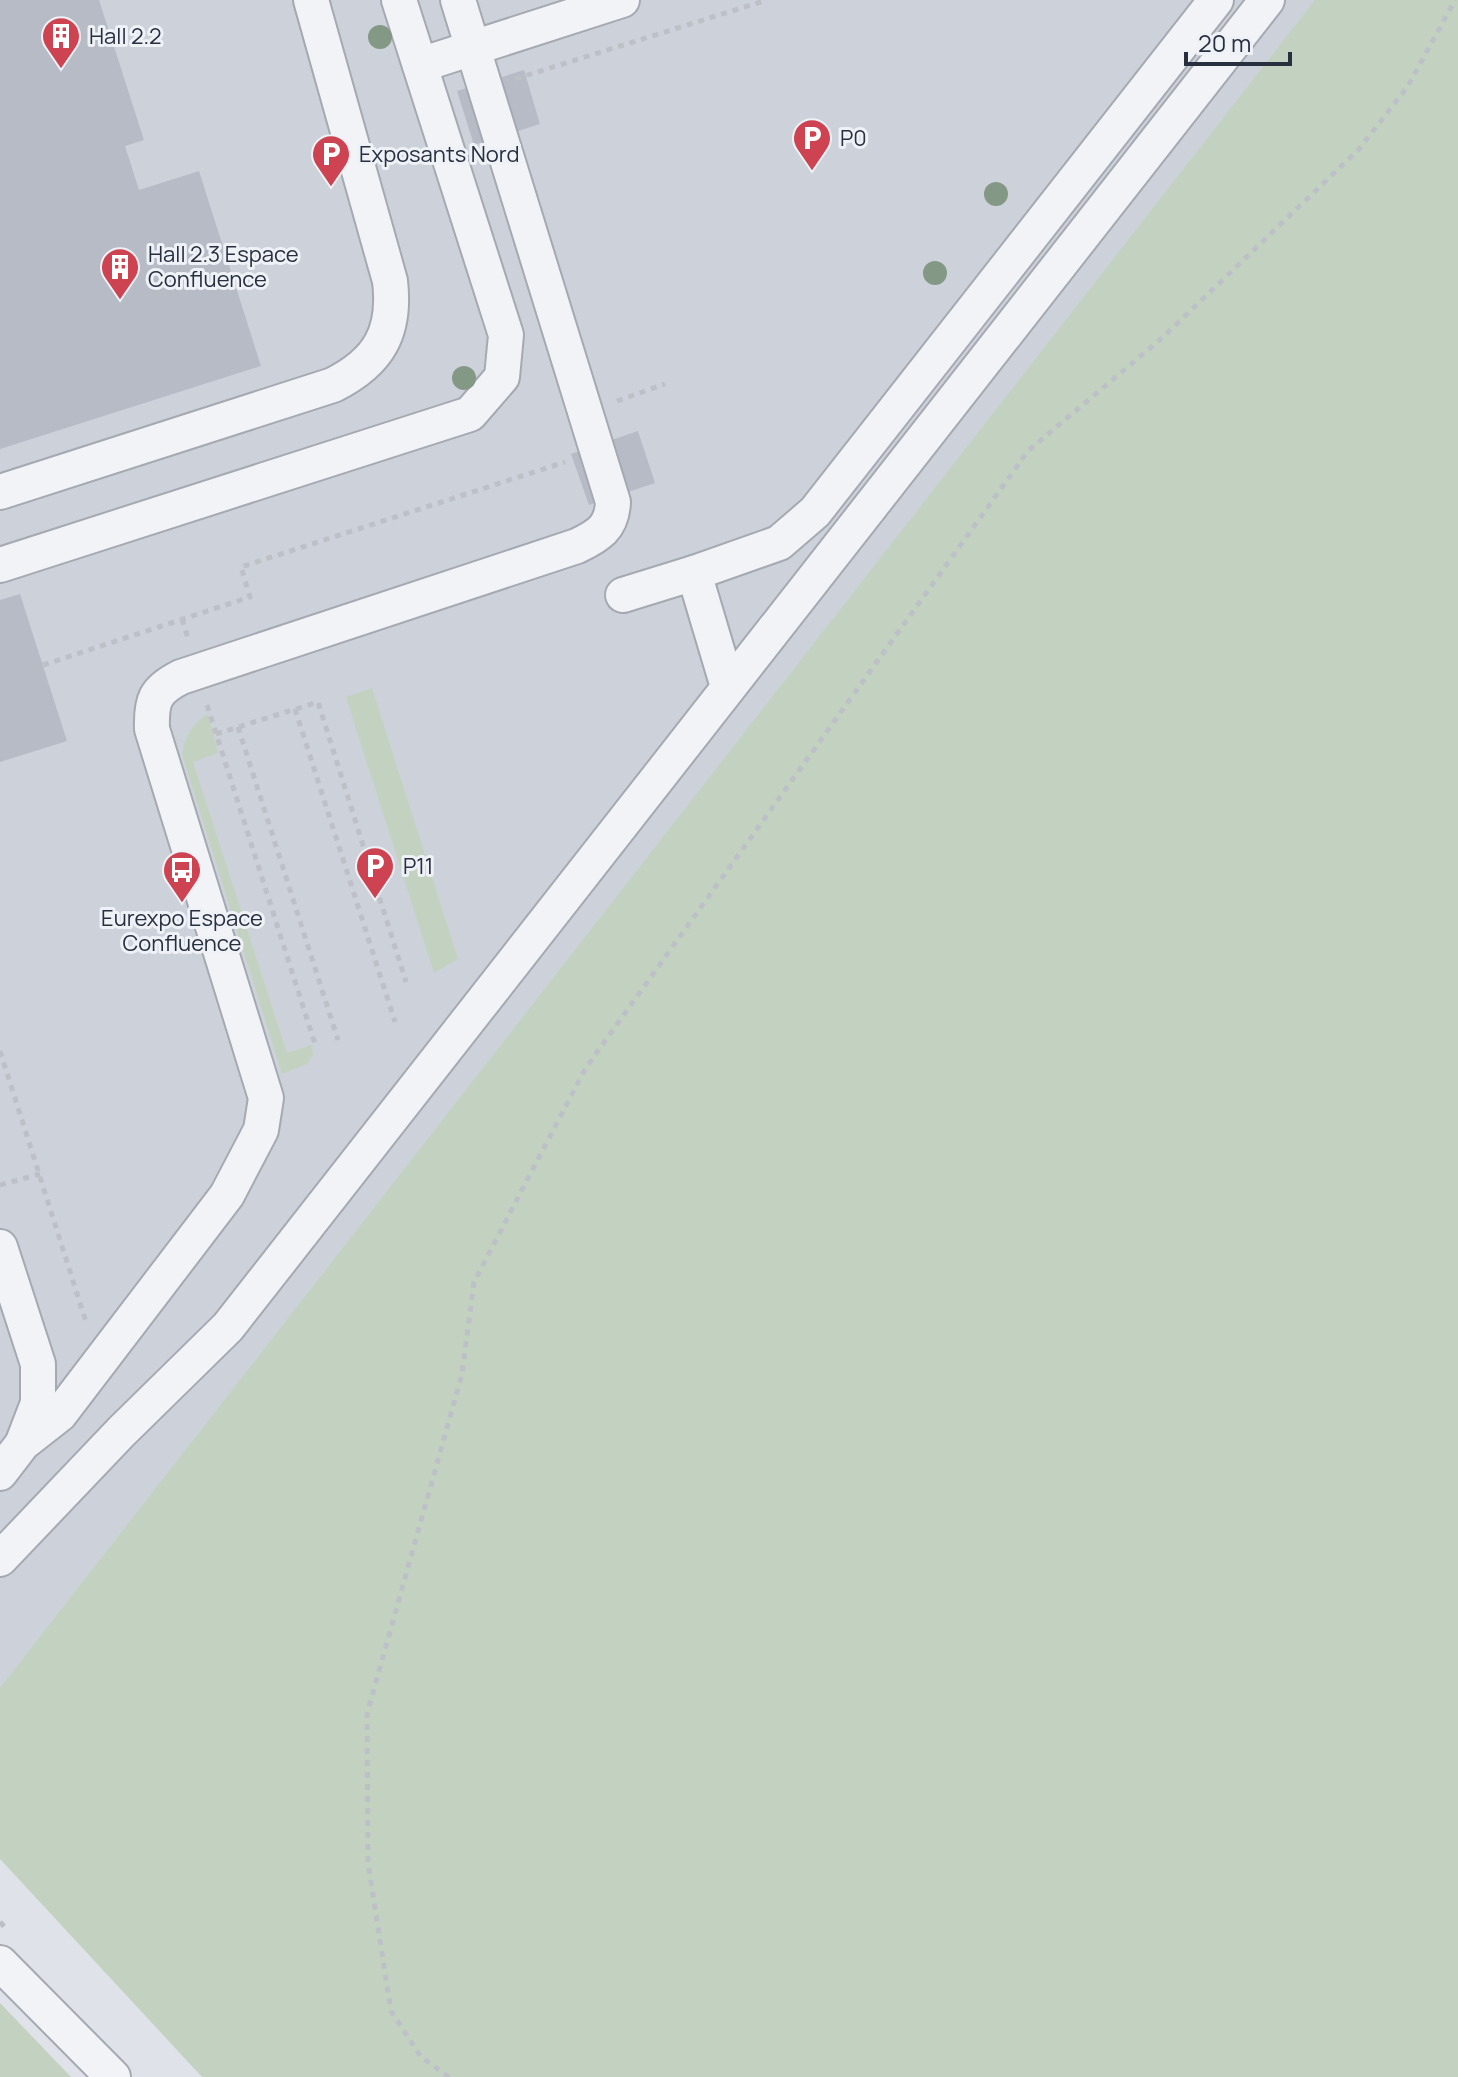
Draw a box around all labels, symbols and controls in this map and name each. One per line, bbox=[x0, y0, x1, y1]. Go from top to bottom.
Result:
building icon: Hall 2.2 bbox=[40, 15, 82, 70]
scale bar bbox=[1186, 16, 1290, 66]
place label: Hall 2.2 bbox=[89, 21, 162, 51]
text: 20 m bbox=[1198, 26, 1251, 59]
parking icon: P0 bbox=[791, 117, 833, 172]
place label: P0 bbox=[840, 123, 867, 153]
parking icon: Exposants Nord bbox=[310, 133, 352, 188]
place label: Exposants Nord bbox=[359, 139, 519, 169]
place label: Hall 2.3 Espace Confluence bbox=[148, 239, 299, 294]
building icon: Hall 2.3 Espace Confluence bbox=[99, 246, 141, 301]
parking icon: P11 bbox=[354, 845, 396, 900]
bus stop icon: Eurexpo Espace Confluence bbox=[161, 849, 203, 904]
place label: P11 bbox=[403, 851, 433, 881]
place label: Eurexpo Espace Confluence bbox=[101, 903, 263, 958]

